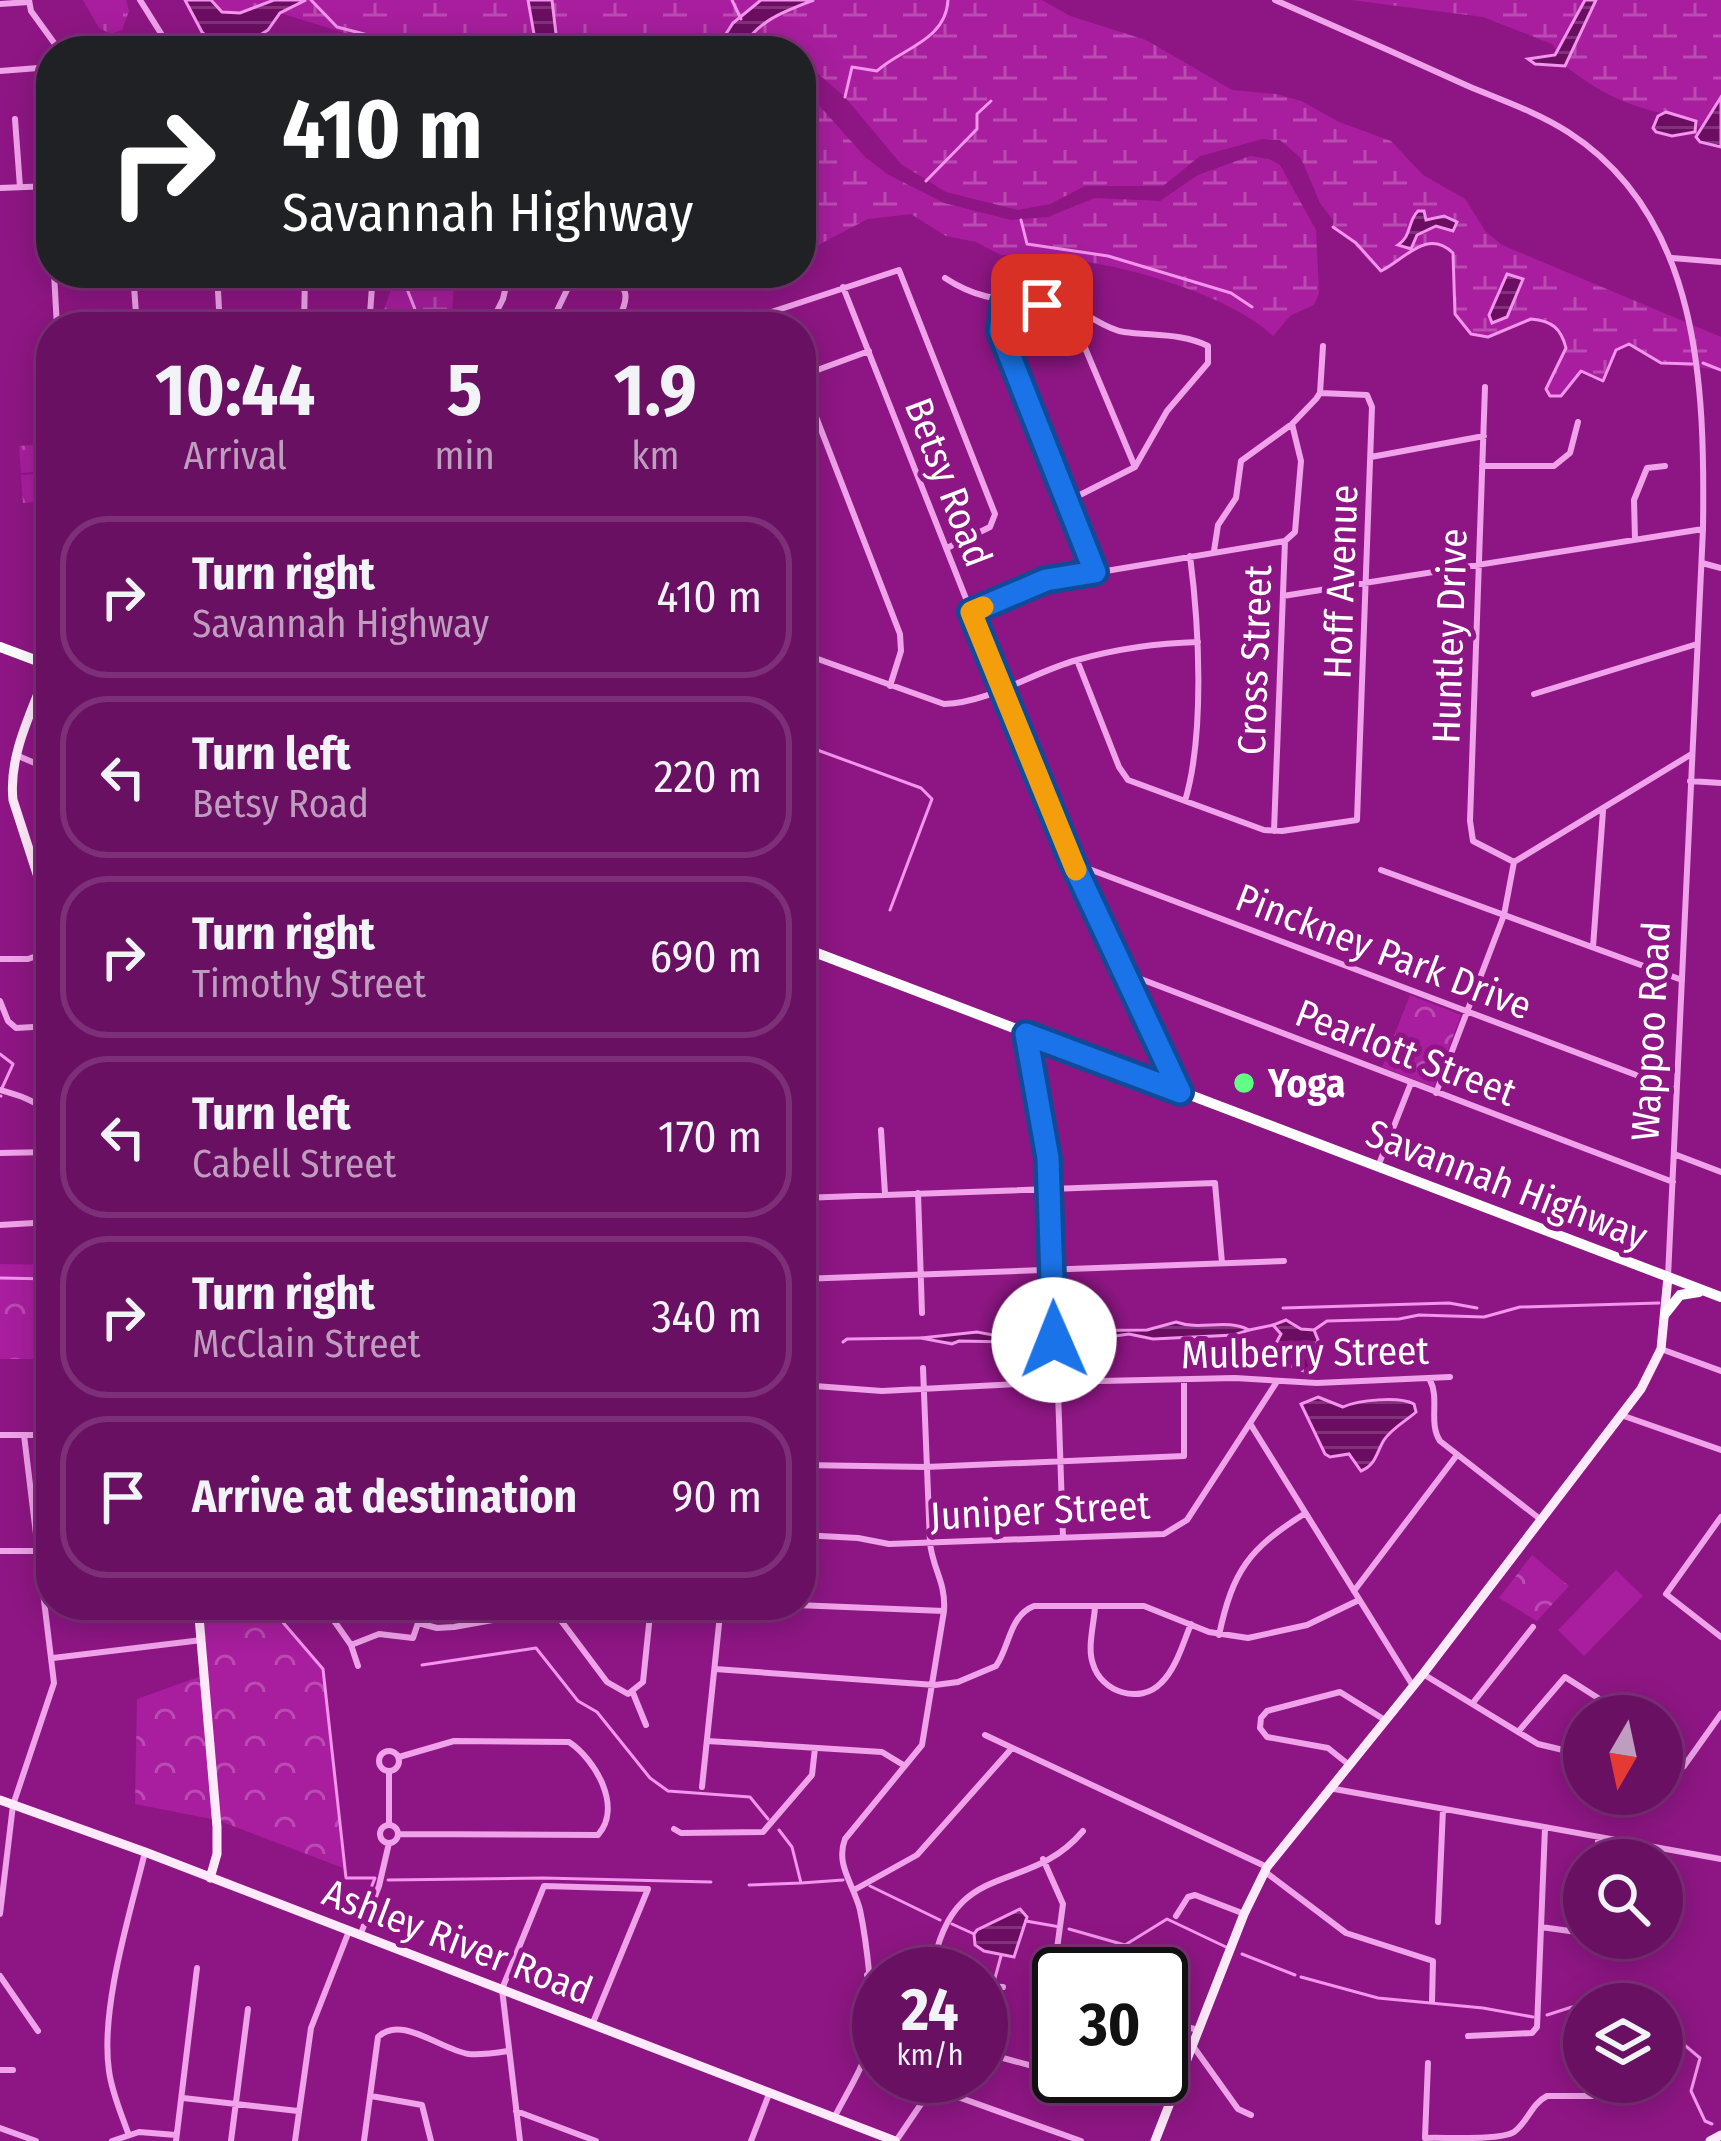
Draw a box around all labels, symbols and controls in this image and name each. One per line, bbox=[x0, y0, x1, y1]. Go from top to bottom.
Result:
text: 410 m bbox=[282, 79, 483, 180]
icon: right bbox=[84, 84, 240, 240]
text: Savannah Highway bbox=[282, 181, 693, 245]
pin bbox=[991, 254, 1093, 356]
icon: arrive bbox=[1009, 272, 1075, 338]
text: 10:44 bbox=[155, 348, 315, 434]
text: 5 bbox=[447, 348, 482, 434]
text: 1.9 bbox=[614, 348, 697, 434]
street label: Betsy Road bbox=[895, 392, 1001, 573]
text: Arrival bbox=[184, 433, 287, 479]
text: min bbox=[434, 433, 495, 479]
text: km bbox=[631, 433, 679, 479]
street label: Hoff Avenue bbox=[1315, 484, 1367, 680]
street label: Huntley Drive bbox=[1423, 528, 1477, 744]
text: Turn right bbox=[192, 547, 375, 601]
icon: right bbox=[90, 564, 156, 630]
street label: Cross Street bbox=[1229, 564, 1281, 756]
text: 410 m bbox=[656, 570, 762, 624]
text: Savannah Highway bbox=[192, 601, 489, 647]
text: Turn left bbox=[192, 727, 351, 781]
icon: left bbox=[90, 744, 156, 810]
text: 220 m bbox=[654, 750, 762, 804]
text: Betsy Road bbox=[192, 781, 369, 827]
street label: Pinckney Park Drive bbox=[1229, 874, 1538, 1029]
text: Turn right bbox=[192, 907, 375, 961]
street label: Wappoo Road bbox=[1622, 920, 1680, 1142]
icon: right bbox=[90, 924, 156, 990]
text: 690 m bbox=[650, 930, 762, 984]
text: Timothy Street bbox=[192, 961, 426, 1007]
street label: Pearlott Street bbox=[1289, 990, 1522, 1116]
place label: Yoga bbox=[1267, 1061, 1345, 1107]
marker: Yoga bbox=[1231, 1070, 1257, 1096]
text: Turn left bbox=[192, 1087, 351, 1141]
icon: left bbox=[90, 1104, 156, 1170]
text: 170 m bbox=[658, 1110, 762, 1164]
street label: Savannah Highway bbox=[1360, 1110, 1654, 1260]
text: Cabell Street bbox=[192, 1141, 396, 1187]
text: Turn right bbox=[192, 1267, 375, 1321]
position arrow bbox=[991, 1277, 1117, 1403]
icon: right bbox=[90, 1284, 156, 1350]
text: 340 m bbox=[652, 1290, 762, 1344]
text: McClain Street bbox=[192, 1321, 421, 1367]
street label: Mulberry Street bbox=[1181, 1328, 1430, 1378]
icon: arrive bbox=[90, 1464, 156, 1530]
text: Arrive at destination bbox=[192, 1470, 577, 1524]
text: 90 m bbox=[672, 1470, 762, 1524]
street label: Juniper Street bbox=[929, 1482, 1151, 1540]
north arrow bbox=[1563, 1695, 1683, 1815]
map controls bbox=[1563, 1695, 1683, 2103]
button: search bbox=[1563, 1839, 1683, 1959]
street label: Ashley River Road bbox=[317, 1869, 599, 2014]
speed limit sign: 30 bbox=[1032, 1947, 1188, 2103]
text: 24 bbox=[901, 1974, 959, 2046]
button: layers bbox=[1563, 1983, 1683, 2103]
text: km/h bbox=[897, 2037, 963, 2073]

